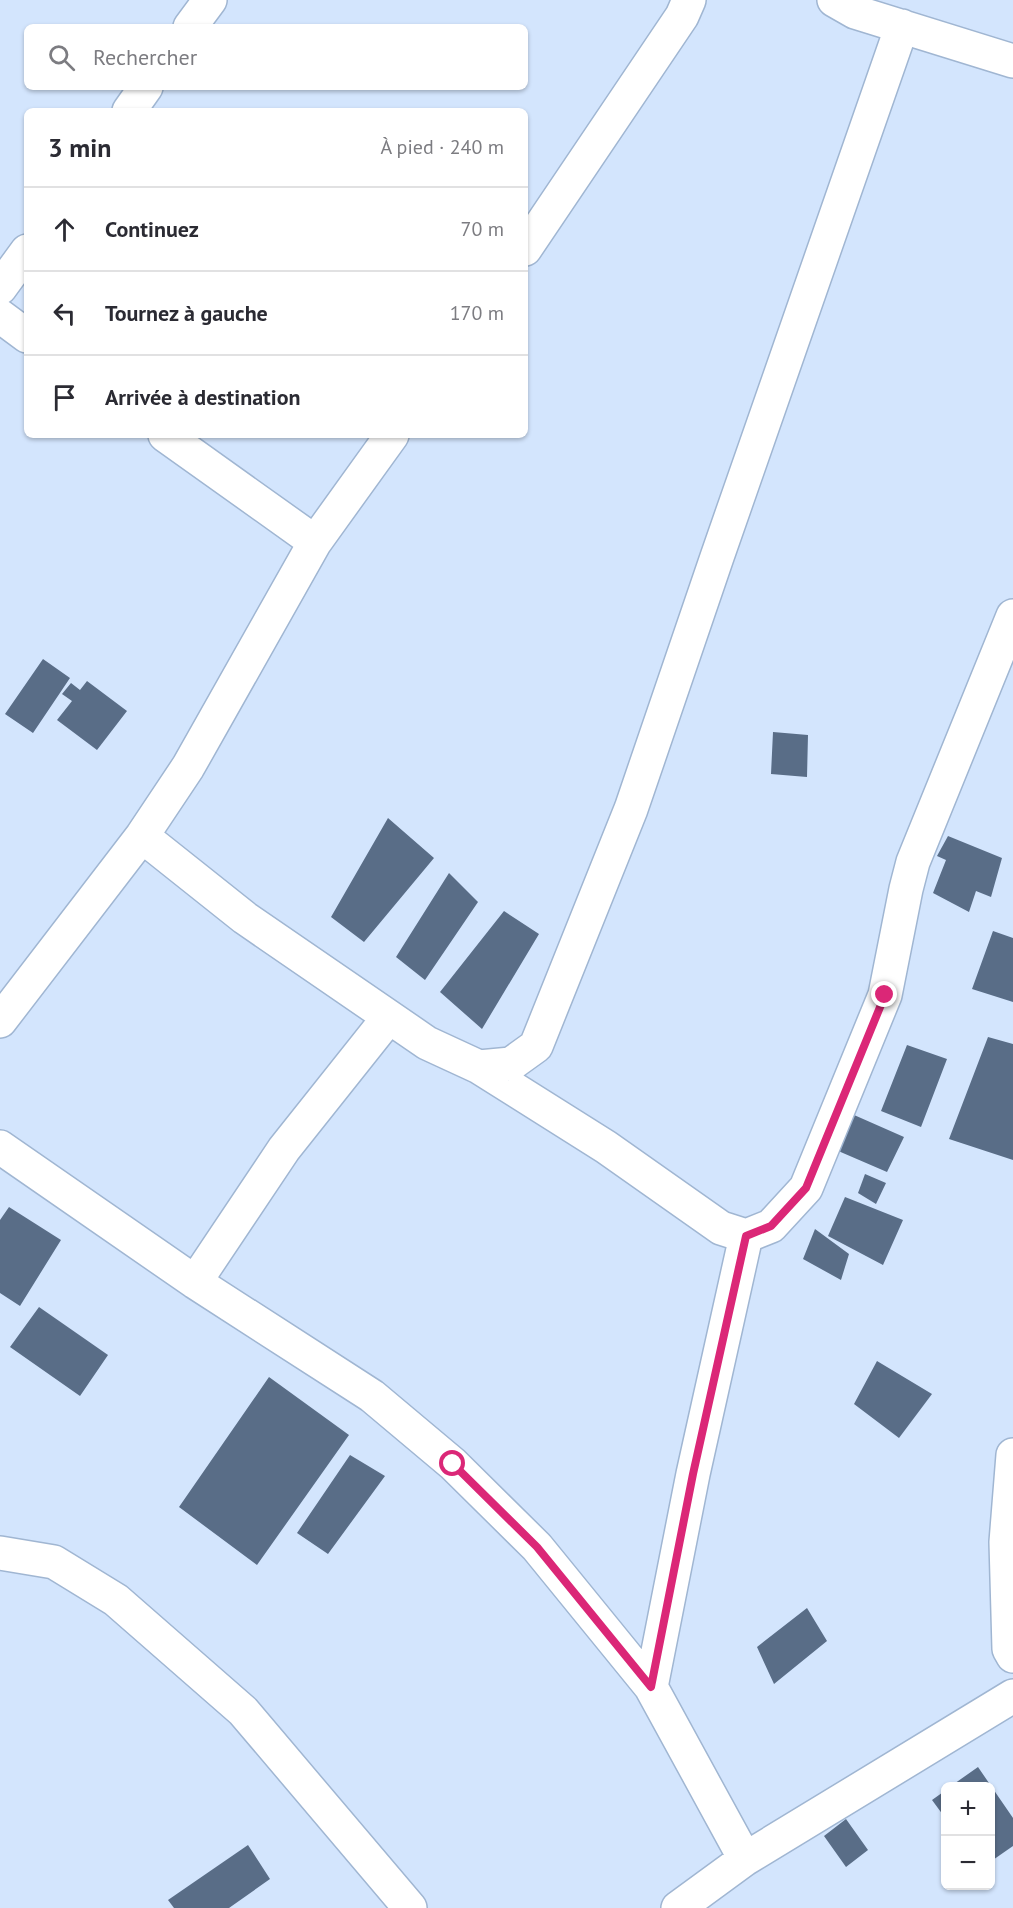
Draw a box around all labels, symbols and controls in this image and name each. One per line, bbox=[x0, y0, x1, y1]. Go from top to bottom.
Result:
search box bbox=[24, 24, 528, 90]
icon: search bbox=[45, 41, 78, 74]
text: Rechercher bbox=[93, 43, 197, 71]
text: 3 min bbox=[48, 131, 111, 164]
text: À pied · 240 m bbox=[380, 134, 504, 160]
icon: ahead bbox=[48, 213, 81, 246]
text: Continuez bbox=[105, 215, 199, 243]
text: 70 m bbox=[461, 216, 504, 242]
icon: left bbox=[48, 297, 81, 330]
text: Tournez à gauche bbox=[105, 299, 268, 327]
text: 170 m bbox=[450, 300, 504, 326]
icon: arrive bbox=[48, 381, 81, 414]
text: Arrivée à destination bbox=[105, 383, 301, 411]
route end bbox=[871, 981, 897, 1007]
route start bbox=[439, 1450, 465, 1476]
map controls bbox=[941, 1782, 995, 1890]
button: + bbox=[941, 1782, 995, 1836]
button: − bbox=[941, 1836, 995, 1890]

